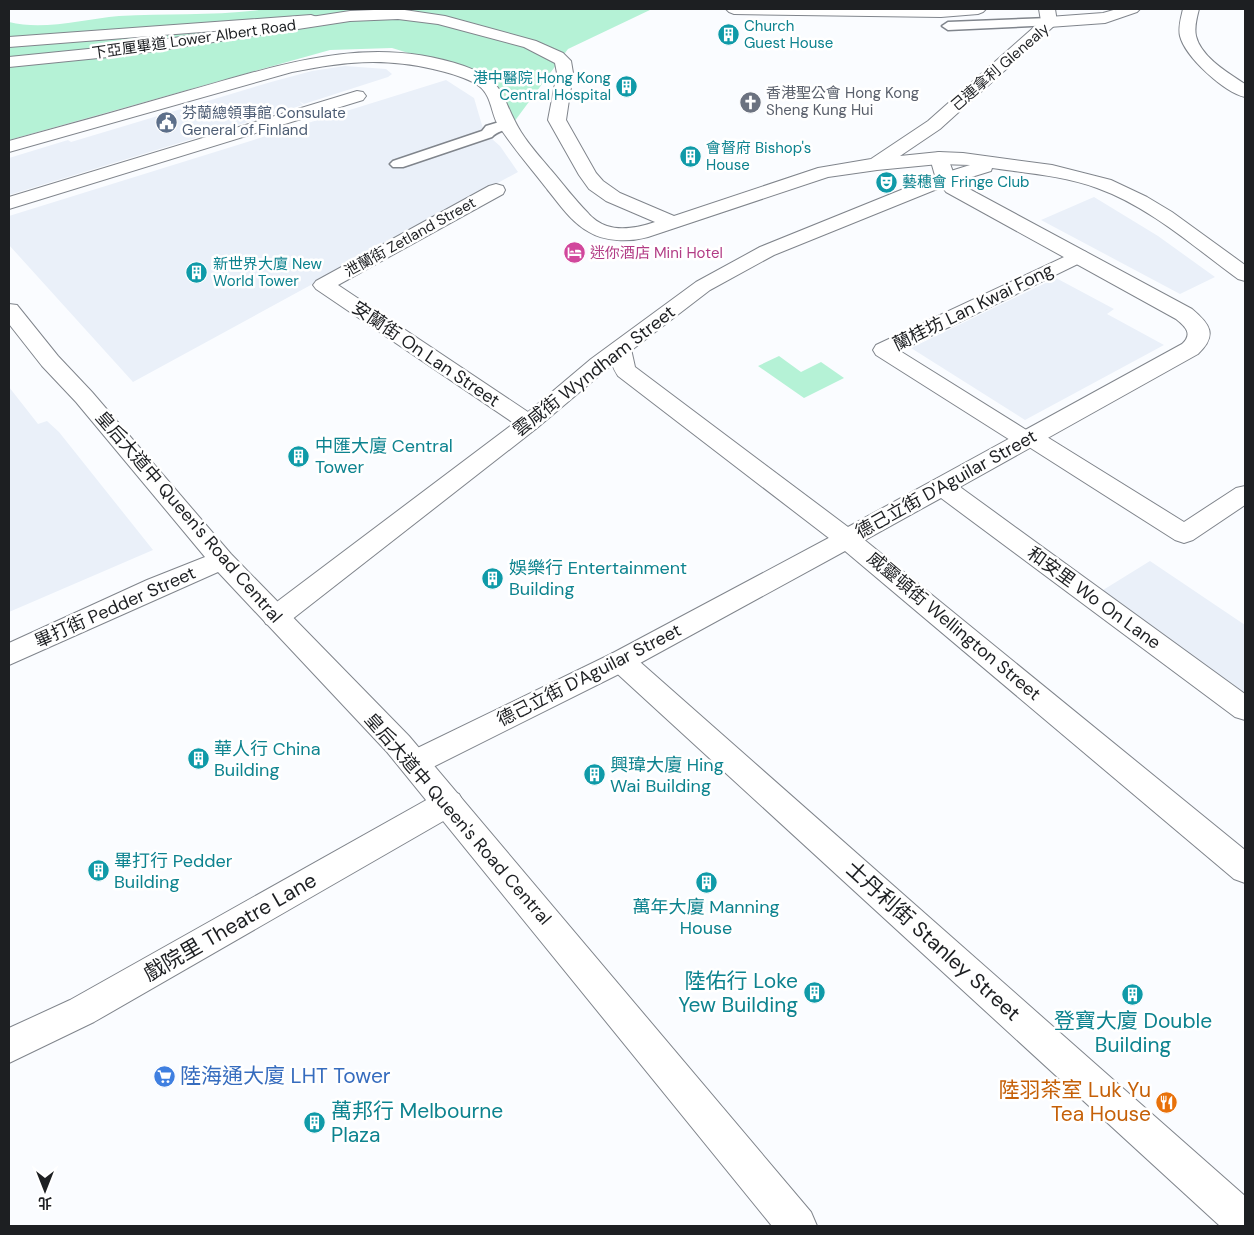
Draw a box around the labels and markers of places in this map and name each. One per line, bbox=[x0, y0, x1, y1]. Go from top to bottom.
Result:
place label: Church Guest House bbox=[744, 16, 833, 53]
building icon: Church Guest House bbox=[716, 23, 740, 47]
place label: 港中醫院 Hong Kong Central Hospital bbox=[473, 68, 611, 105]
building icon: 港中醫院 Hong Kong Central Hospital bbox=[615, 75, 639, 99]
place label: 香港聖公會 Hong Kong Sheng Kung Hui bbox=[766, 83, 919, 120]
church icon: 香港聖公會 Hong Kong Sheng Kung Hui bbox=[738, 90, 762, 114]
place label: 芬蘭總領事館 Consulate General of Finland bbox=[182, 103, 346, 140]
public building icon: 芬蘭總領事館 Consulate General of Finland bbox=[154, 110, 178, 134]
place label: 會督府 Bishop's House bbox=[706, 138, 811, 175]
building icon: 會督府 Bishop's House bbox=[678, 145, 702, 169]
theatre icon: 藝穗會 Fringe Club bbox=[874, 170, 898, 194]
place label: 藝穗會 Fringe Club bbox=[902, 172, 1029, 192]
hotel icon: 迷你酒店 Mini Hotel bbox=[562, 241, 586, 265]
place label: 迷你酒店 Mini Hotel bbox=[590, 243, 723, 263]
place label: 新世界大廈 New World Tower bbox=[213, 254, 323, 291]
building icon: 新世界大廈 New World Tower bbox=[185, 261, 209, 285]
place label: 中匯大廈 Central Tower bbox=[315, 434, 453, 479]
building icon: 中匯大廈 Central Tower bbox=[287, 444, 311, 468]
place label: 娛樂行 Entertainment Building bbox=[509, 556, 687, 601]
building icon: 娛樂行 Entertainment Building bbox=[481, 566, 505, 590]
place label: 華人行 China Building bbox=[214, 737, 321, 782]
building icon: 華人行 China Building bbox=[186, 747, 210, 771]
place label: 興瑋大廈 Hing Wai Building bbox=[610, 753, 724, 798]
building icon: 興瑋大廈 Hing Wai Building bbox=[582, 763, 606, 787]
place label: 畢打行 Pedder Building bbox=[114, 849, 233, 894]
building icon: 畢打行 Pedder Building bbox=[86, 859, 110, 883]
building icon: 萬年大廈 Manning House bbox=[694, 870, 718, 894]
place label: 萬年大廈 Manning House bbox=[632, 895, 780, 940]
place label: 陸佑行 Loke Yew Building bbox=[678, 967, 798, 1019]
building icon: 陸佑行 Loke Yew Building bbox=[802, 981, 826, 1005]
building icon: 登寶大廈 Double Building bbox=[1121, 982, 1145, 1006]
place label: 登寶大廈 Double Building bbox=[1054, 1007, 1212, 1059]
place label: 陸海通大廈 LHT Tower bbox=[180, 1062, 391, 1090]
supermarket icon: 陸海通大廈 LHT Tower bbox=[152, 1064, 176, 1088]
place label: 陸羽茶室 Luk Yu Tea House bbox=[998, 1076, 1151, 1128]
restaurant icon: 陸羽茶室 Luk Yu Tea House bbox=[1155, 1090, 1179, 1114]
place label: 萬邦行 Melbourne Plaza bbox=[331, 1097, 503, 1149]
building icon: 萬邦行 Melbourne Plaza bbox=[303, 1111, 327, 1135]

